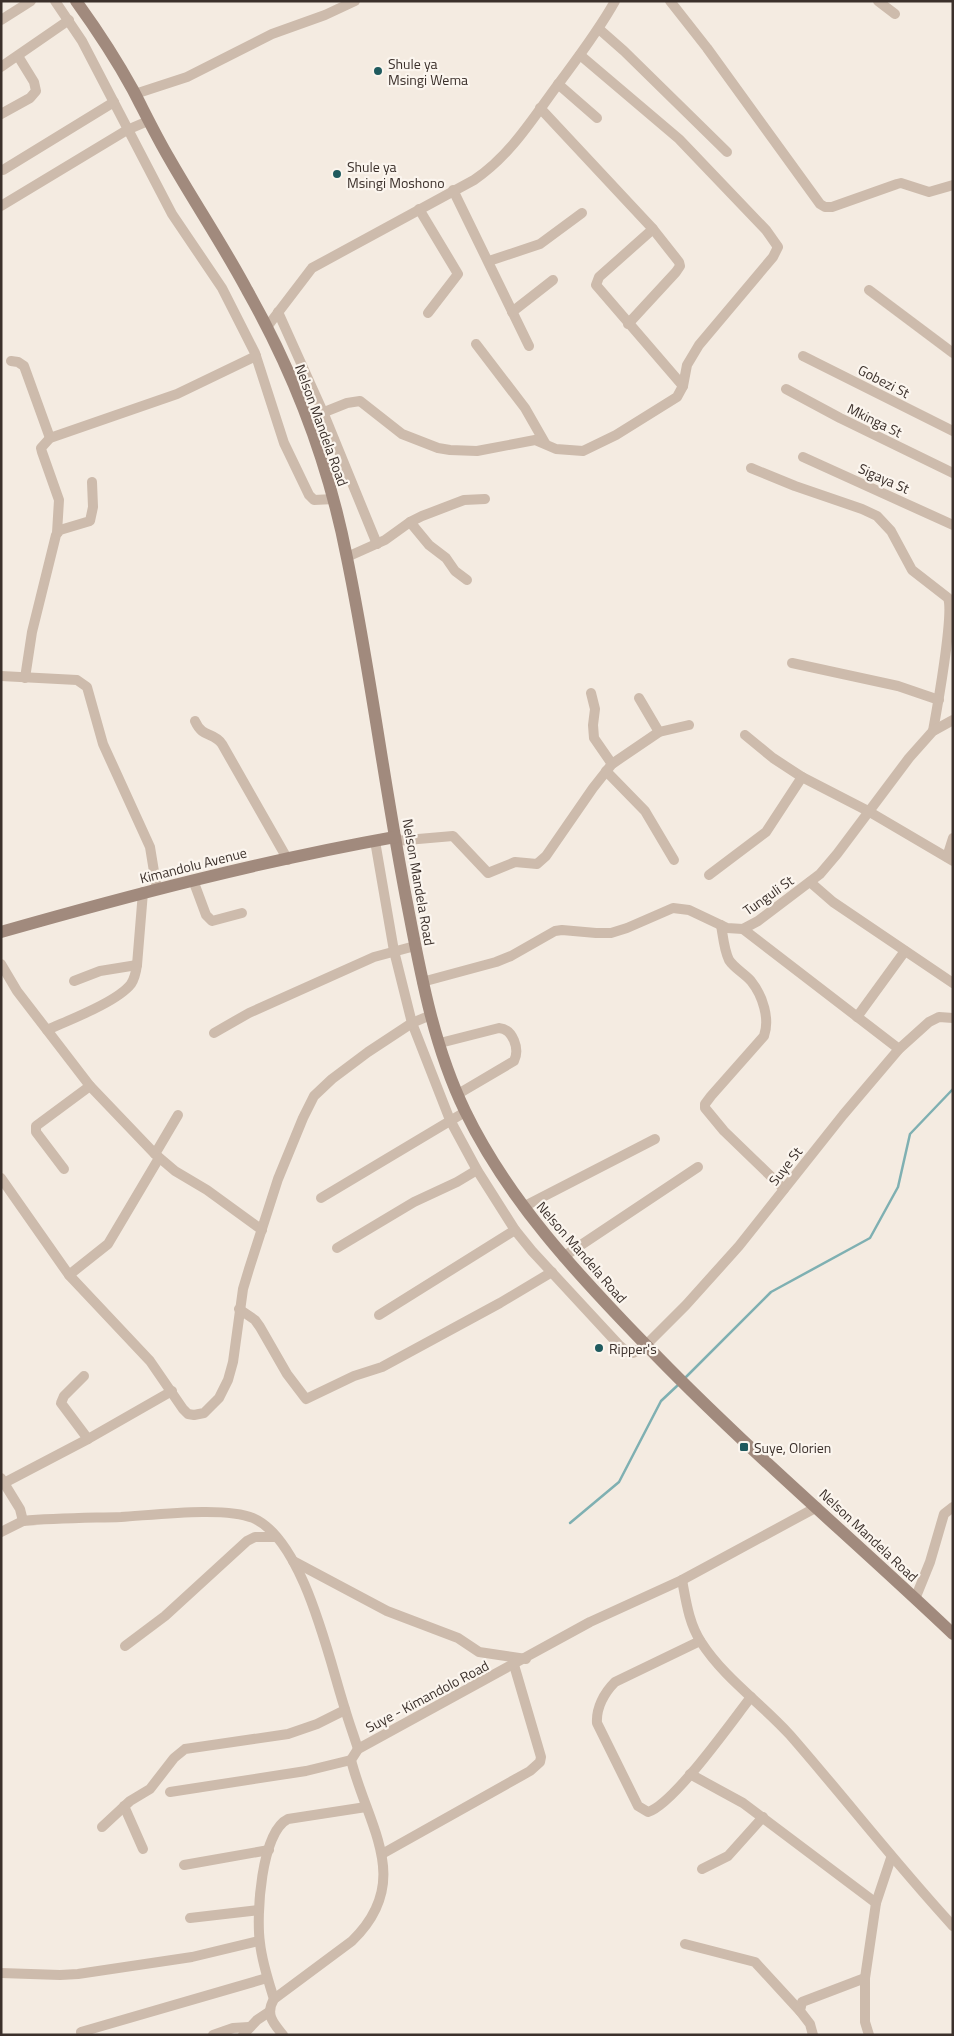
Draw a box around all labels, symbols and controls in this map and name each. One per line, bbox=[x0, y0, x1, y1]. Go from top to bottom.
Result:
place label: Shule ya Msingi Wema bbox=[388, 53, 468, 90]
marker: Shule ya Msingi Wema bbox=[372, 65, 384, 77]
place label: Shule ya Msingi Moshono bbox=[347, 156, 445, 193]
marker: Shule ya Msingi Moshono bbox=[331, 168, 343, 180]
street label: Gobezi St bbox=[855, 359, 913, 403]
street label: Nelson Mandela Road bbox=[290, 361, 354, 489]
street label: Mkinga St bbox=[844, 398, 906, 442]
street label: Sigaya St bbox=[855, 457, 913, 499]
street label: Nelson Mandela Road bbox=[397, 817, 441, 947]
street label: Kimandolu Avenue bbox=[137, 842, 249, 888]
street label: Tunguli St bbox=[738, 870, 798, 920]
street label: Suye St bbox=[763, 1142, 807, 1190]
street label: Nelson Mandela Road bbox=[532, 1197, 632, 1307]
place label: Ripper's bbox=[609, 1338, 657, 1359]
marker: Ripper's bbox=[593, 1342, 605, 1354]
place label: Suye, Olorien bbox=[754, 1437, 831, 1458]
marker: Suye, Olorien bbox=[738, 1441, 750, 1453]
street label: Nelson Mandela Road bbox=[815, 1483, 923, 1587]
street label: Suye - Kimandolo Road bbox=[362, 1655, 492, 1737]

